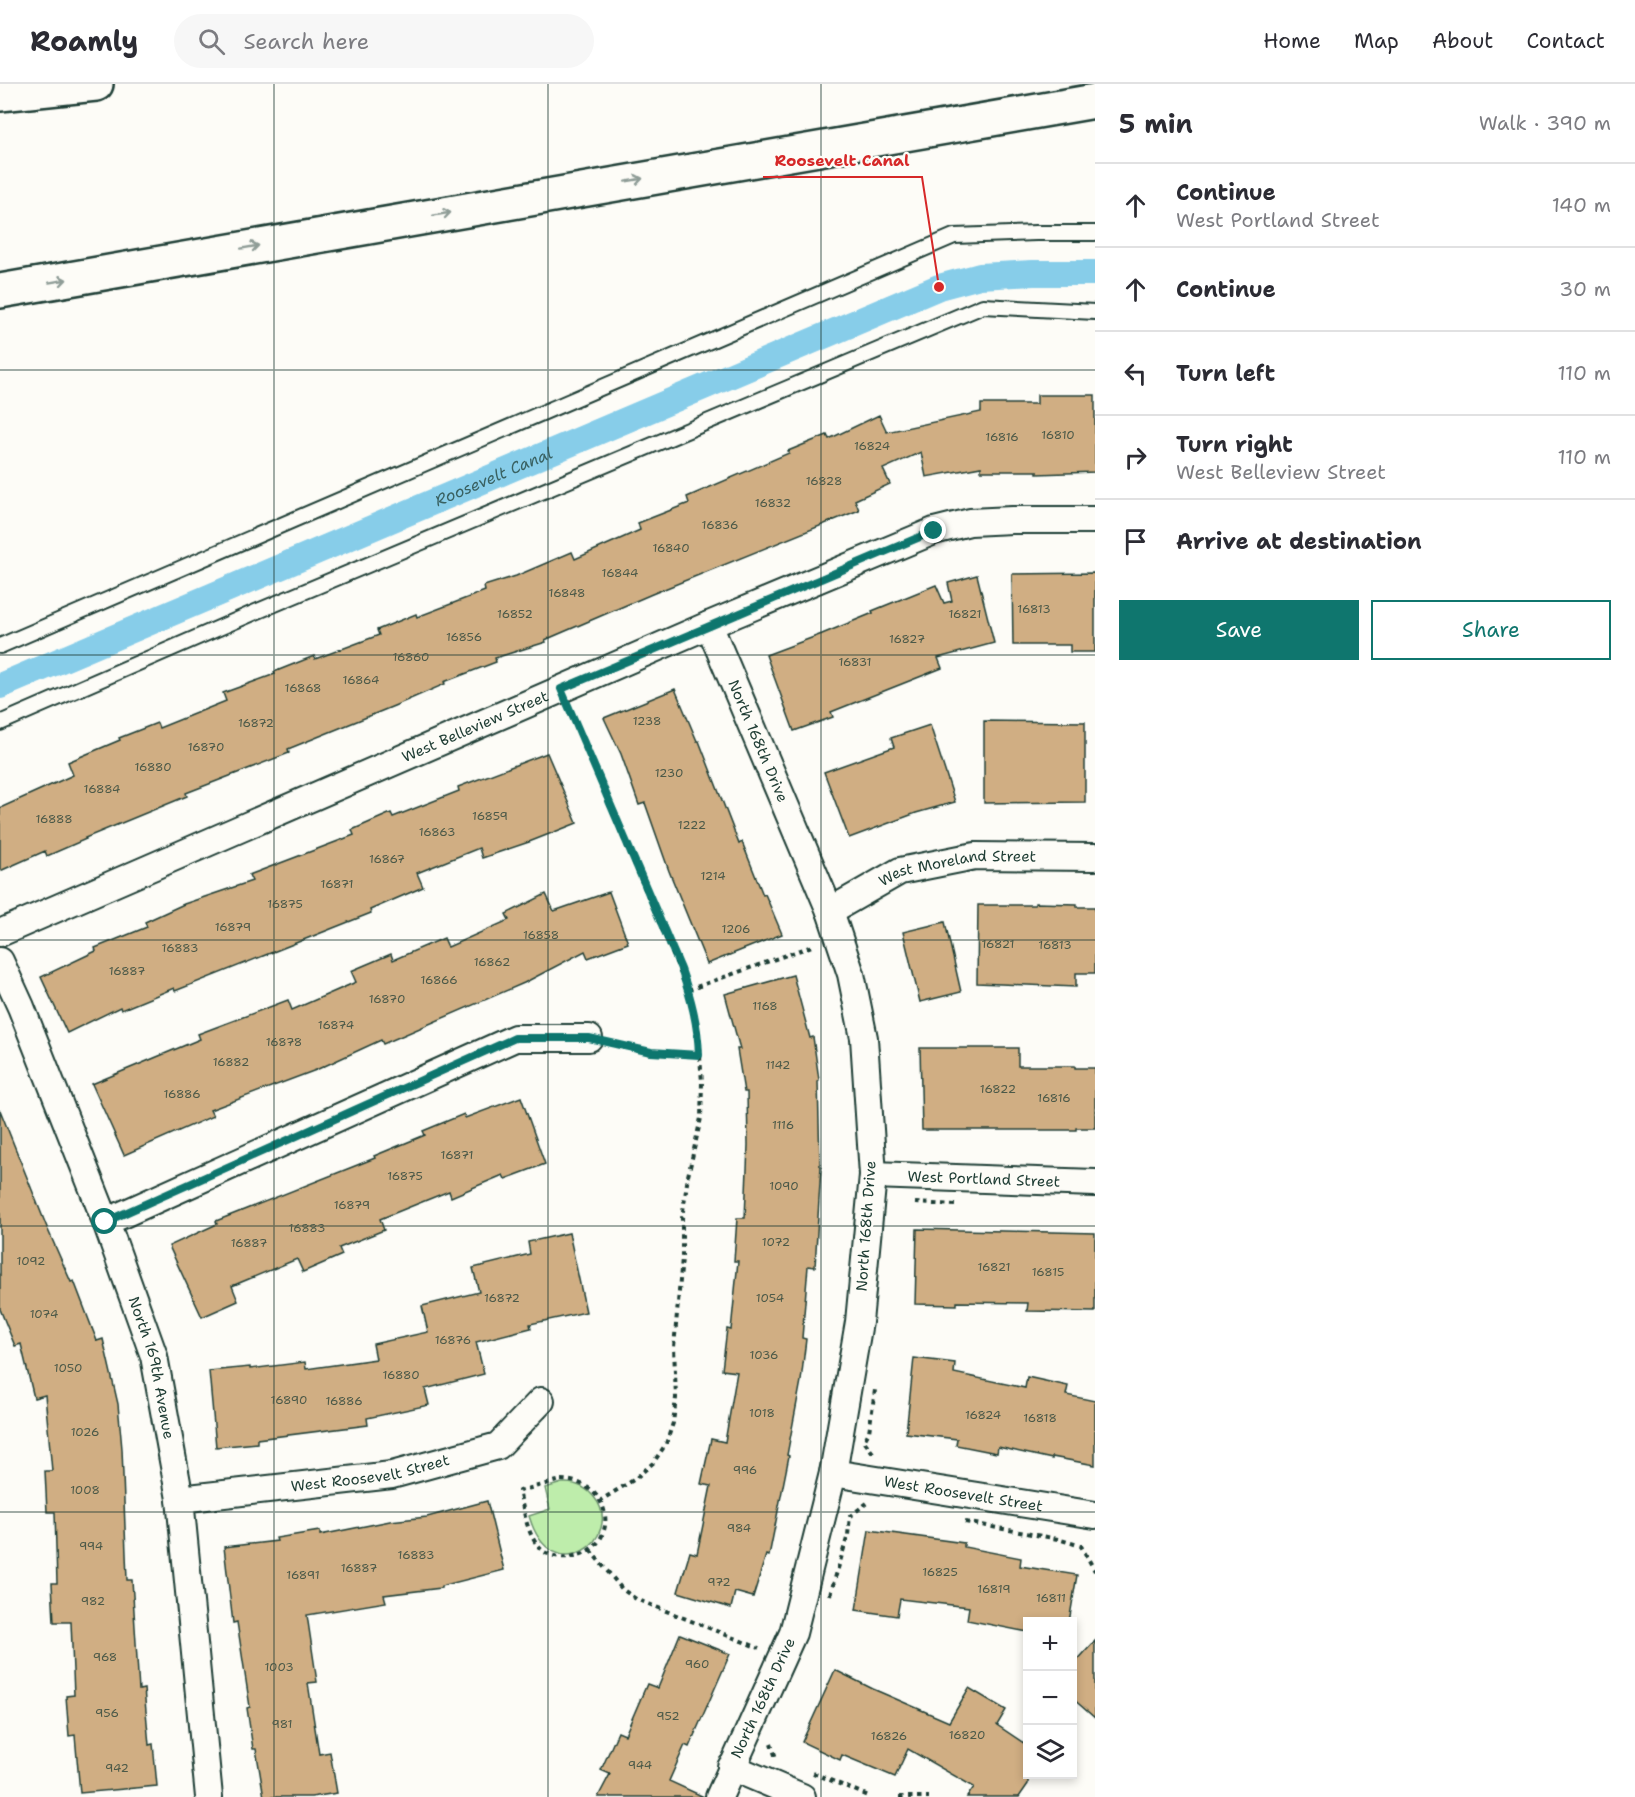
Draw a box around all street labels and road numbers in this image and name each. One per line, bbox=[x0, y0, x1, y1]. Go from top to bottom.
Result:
street label: North 168th Drive bbox=[723, 677, 793, 805]
street label: West Belleview Street bbox=[399, 686, 551, 767]
street label: West Moreland Street bbox=[875, 846, 1036, 891]
street label: North 168th Drive bbox=[851, 1160, 881, 1292]
street label: West Portland Street bbox=[907, 1166, 1061, 1192]
street label: North 169th Avenue bbox=[124, 1294, 179, 1441]
street label: West Roosevelt Street bbox=[290, 1450, 452, 1496]
street label: West Roosevelt Street bbox=[882, 1471, 1044, 1516]
street label: North 168th Drive bbox=[726, 1634, 800, 1762]

